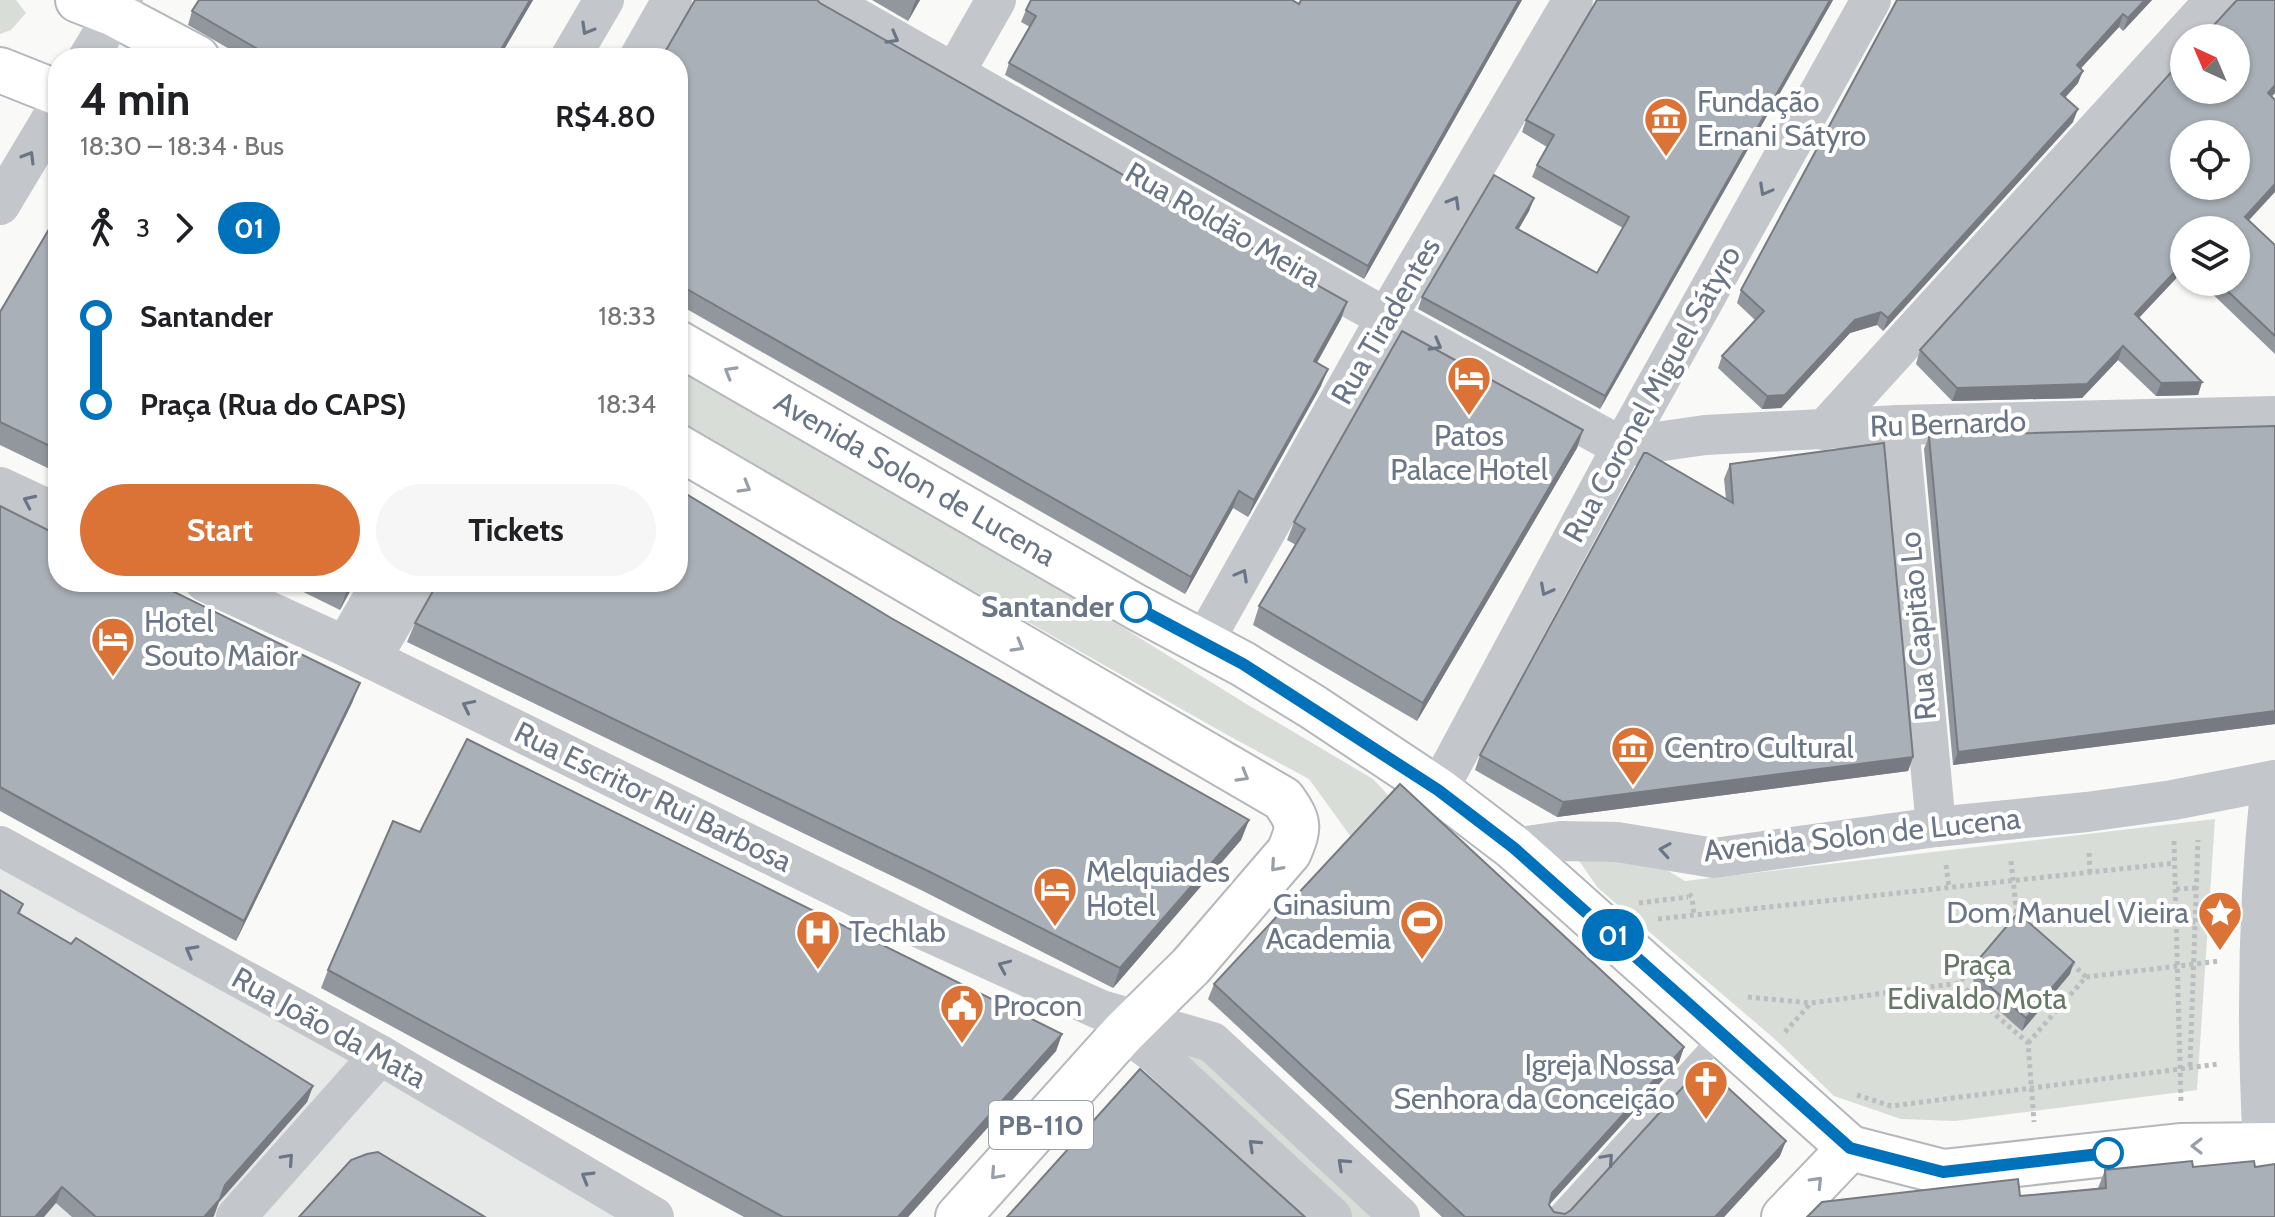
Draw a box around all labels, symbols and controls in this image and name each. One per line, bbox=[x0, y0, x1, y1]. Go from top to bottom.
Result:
one-way arrow bbox=[581, 20, 597, 35]
north arrow bbox=[2170, 24, 2250, 104]
map controls bbox=[2170, 24, 2250, 296]
one-way arrow bbox=[885, 28, 899, 43]
text: 4 min bbox=[80, 73, 190, 126]
place label: Fundação Ernani Sátyro bbox=[1697, 83, 1866, 154]
museum icon: Fundação Ernani Sátyro bbox=[1642, 95, 1690, 158]
text: R$4.80 bbox=[555, 98, 656, 135]
button: locate bbox=[2170, 120, 2250, 200]
text: 18:30 – 18:34 · Bus bbox=[80, 130, 284, 162]
one-way arrow bbox=[19, 151, 35, 166]
street label: Rua Roldão Meira bbox=[1119, 154, 1328, 296]
one-way arrow bbox=[1759, 182, 1774, 197]
one-way arrow bbox=[1444, 197, 1460, 211]
icon: walk bbox=[80, 206, 124, 250]
icon: forward bbox=[162, 206, 206, 250]
text: 01 bbox=[234, 211, 264, 245]
text: 3 bbox=[136, 212, 150, 244]
button: layers bbox=[2170, 216, 2250, 296]
street label: Rua Tiradentes bbox=[1323, 231, 1448, 411]
street label: Rua Coronel Miguel Sátyro bbox=[1555, 239, 1749, 549]
text: Santander bbox=[140, 298, 273, 335]
text: 18:33 bbox=[598, 300, 656, 332]
one-way arrow bbox=[1427, 335, 1442, 351]
hotel icon: Patos Palace Hotel bbox=[1445, 354, 1493, 417]
one-way arrow bbox=[724, 366, 739, 382]
street label: Avenida Solon de Lucena bbox=[768, 383, 1063, 574]
text: Praça (Rua do CAPS) bbox=[140, 386, 407, 423]
text: 18:34 bbox=[597, 388, 656, 420]
street label: Ru Bernardo bbox=[1869, 402, 2027, 445]
place label: Patos Palace Hotel bbox=[1390, 417, 1548, 488]
one-way arrow bbox=[737, 477, 751, 492]
button: Start bbox=[80, 484, 360, 576]
button: Tickets bbox=[376, 484, 656, 576]
one-way arrow bbox=[23, 494, 37, 510]
street label: Rua Capitão Lo bbox=[1891, 530, 1944, 722]
one-way arrow bbox=[1232, 569, 1247, 583]
one-way arrow bbox=[1540, 581, 1555, 596]
place label: Santander bbox=[981, 588, 1114, 625]
marker: Santander bbox=[1121, 592, 1151, 622]
place label: Hotel Souto Maior bbox=[144, 603, 298, 674]
hotel icon: Hotel Souto Maior bbox=[89, 615, 137, 678]
one-way arrow bbox=[1010, 636, 1024, 651]
one-way arrow bbox=[461, 701, 476, 716]
street label: Rua Escritor Rui Barbosa bbox=[508, 713, 798, 880]
museum icon: Centro Cultural bbox=[1609, 724, 1657, 787]
place label: Centro Cultural bbox=[1664, 729, 1854, 766]
one-way arrow bbox=[1234, 766, 1249, 782]
street label: Avenida Solon de Lucena bbox=[1702, 799, 2023, 870]
one-way arrow bbox=[1658, 842, 1671, 859]
place label: Melquiades Hotel bbox=[1086, 853, 1230, 924]
one-way arrow bbox=[1272, 857, 1286, 872]
hotel icon: Melquiades Hotel bbox=[1031, 865, 1079, 928]
place label: Ginasium Academia bbox=[1266, 886, 1392, 957]
place icon: Dom Manuel Vieira bbox=[2196, 889, 2244, 952]
place label: Dom Manuel Vieira bbox=[1946, 894, 2190, 931]
sports icon: Ginasium Academia bbox=[1398, 898, 1446, 961]
hospital icon: Techlab bbox=[794, 908, 842, 971]
line badge: 01 bbox=[1577, 909, 1649, 961]
place label: Techlab bbox=[849, 913, 946, 950]
text: 01 bbox=[1598, 918, 1628, 952]
one-way arrow bbox=[185, 945, 199, 961]
park label: Praça Edivaldo Mota bbox=[1887, 946, 2067, 1017]
street label: Rua João da Mata bbox=[226, 959, 433, 1097]
one-way arrow bbox=[998, 960, 1013, 976]
public building icon: Procon bbox=[938, 982, 986, 1045]
place label: Procon bbox=[993, 987, 1082, 1024]
place label: Igreja Nossa Senhora da Conceição bbox=[1393, 1046, 1676, 1117]
church icon: Igreja Nossa Senhora da Conceição bbox=[1682, 1058, 1730, 1121]
road number: PB-110 bbox=[989, 1101, 1093, 1149]
one-way arrow bbox=[2190, 1137, 2203, 1155]
unlabelled marker bbox=[2093, 1138, 2123, 1168]
one-way arrow bbox=[1249, 1139, 1263, 1154]
one-way arrow bbox=[278, 1153, 292, 1168]
one-way arrow bbox=[1599, 1154, 1613, 1169]
one-way arrow bbox=[1338, 1158, 1352, 1173]
one-way arrow bbox=[992, 1165, 1006, 1180]
one-way arrow bbox=[581, 1171, 596, 1187]
one-way arrow bbox=[1808, 1177, 1822, 1192]

